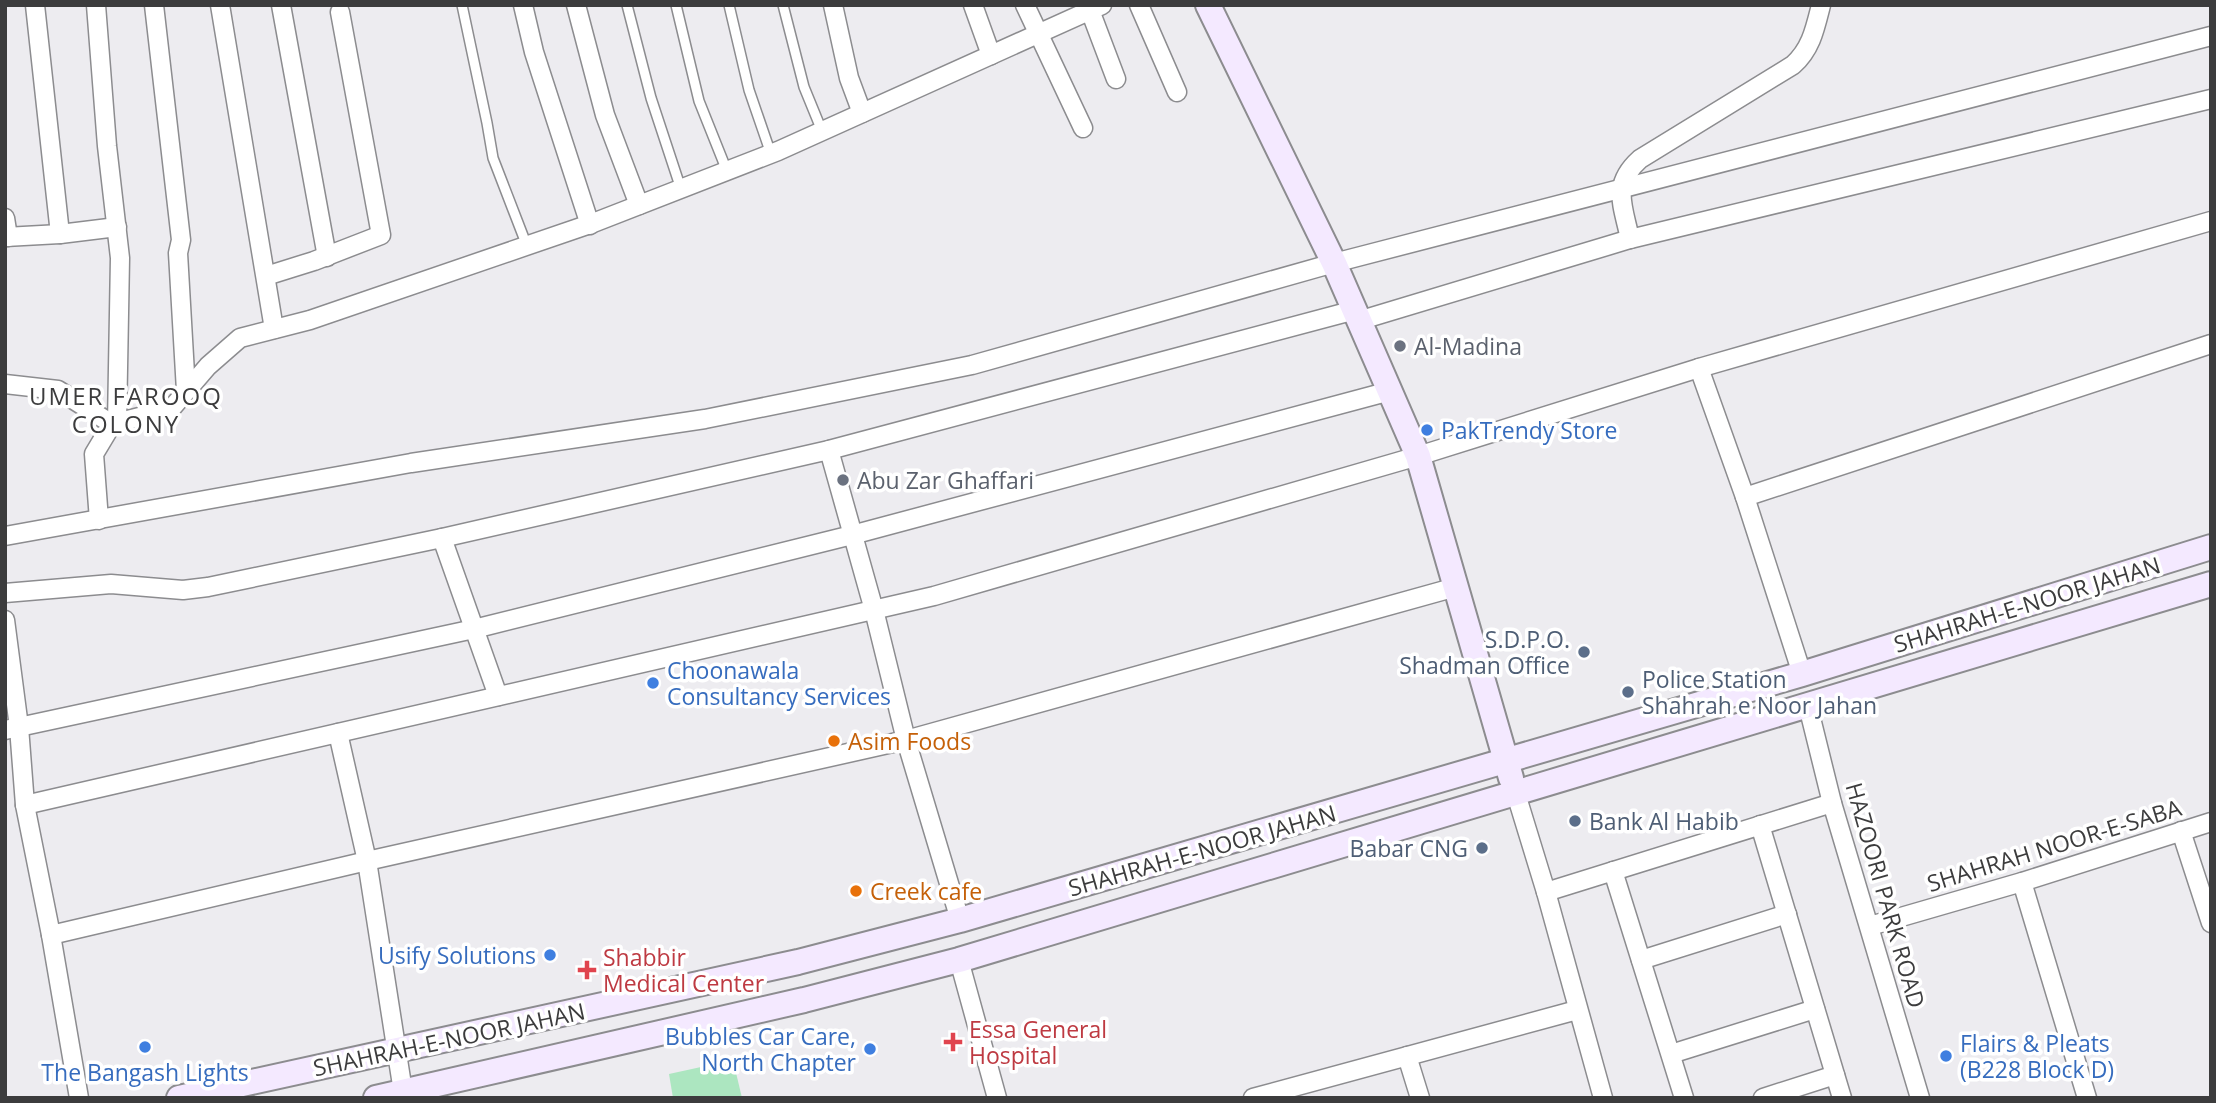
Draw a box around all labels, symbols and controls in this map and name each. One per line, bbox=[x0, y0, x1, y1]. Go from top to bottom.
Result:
place label: Al-Madina bbox=[1414, 330, 1522, 362]
marker: Al-Madina bbox=[1392, 338, 1408, 354]
district label: UMER FAROOQ COLONY bbox=[29, 379, 223, 440]
place label: PakTrendy Store bbox=[1441, 414, 1617, 446]
marker: PakTrendy Store bbox=[1419, 422, 1435, 438]
place label: Abu Zar Ghaffari bbox=[857, 464, 1034, 496]
marker: Abu Zar Ghaffari bbox=[835, 472, 851, 488]
street label: SHAHRAH-E-NOOR JAHAN bbox=[1890, 548, 2164, 660]
place label: S.D.P.O. Shadman Office bbox=[1399, 623, 1570, 681]
marker: S.D.P.O. Shadman Office bbox=[1576, 644, 1592, 660]
place label: Choonawala Consultancy Services bbox=[667, 654, 891, 712]
place label: Police Station Shahrah e Noor Jahan bbox=[1642, 663, 1877, 721]
marker: Choonawala Consultancy Services bbox=[645, 675, 661, 691]
marker: Police Station Shahrah e Noor Jahan bbox=[1620, 684, 1636, 700]
place label: Asim Foods bbox=[848, 725, 971, 757]
marker: Asim Foods bbox=[826, 733, 842, 749]
street label: HAZOORI PARK ROAD bbox=[1839, 779, 1933, 1011]
street label: SHAHRAH NOOR-E-SABA bbox=[1923, 791, 2185, 899]
street label: SHAHRAH-E-NOOR JAHAN bbox=[1064, 796, 1340, 904]
place label: Bank Al Habib bbox=[1589, 805, 1739, 837]
marker: Bank Al Habib bbox=[1567, 813, 1583, 829]
place label: Babar CNG bbox=[1350, 832, 1468, 864]
marker: Babar CNG bbox=[1474, 840, 1490, 856]
place label: Creek cafe bbox=[870, 875, 982, 907]
marker: Creek cafe bbox=[848, 883, 864, 899]
place label: Usify Solutions bbox=[378, 939, 536, 971]
place label: Shabbir Medical Center bbox=[603, 941, 765, 999]
marker: Usify Solutions bbox=[542, 947, 558, 963]
marker: Shabbir Medical Center bbox=[577, 960, 597, 980]
street label: SHAHRAH-E-NOOR JAHAN bbox=[310, 995, 588, 1083]
place label: Essa General Hospital bbox=[969, 1013, 1107, 1071]
place label: Bubbles Car Care, North Chapter bbox=[665, 1020, 857, 1078]
place label: Flairs & Pleats (B228 Block D) bbox=[1960, 1027, 2114, 1085]
marker: Essa General Hospital bbox=[943, 1032, 963, 1052]
marker: The Bangash Lights bbox=[137, 1039, 153, 1055]
marker: Bubbles Car Care, North Chapter bbox=[862, 1041, 878, 1057]
marker: Flairs & Pleats (B228 Block D) bbox=[1938, 1048, 1954, 1064]
place label: The Bangash Lights bbox=[41, 1056, 249, 1088]

